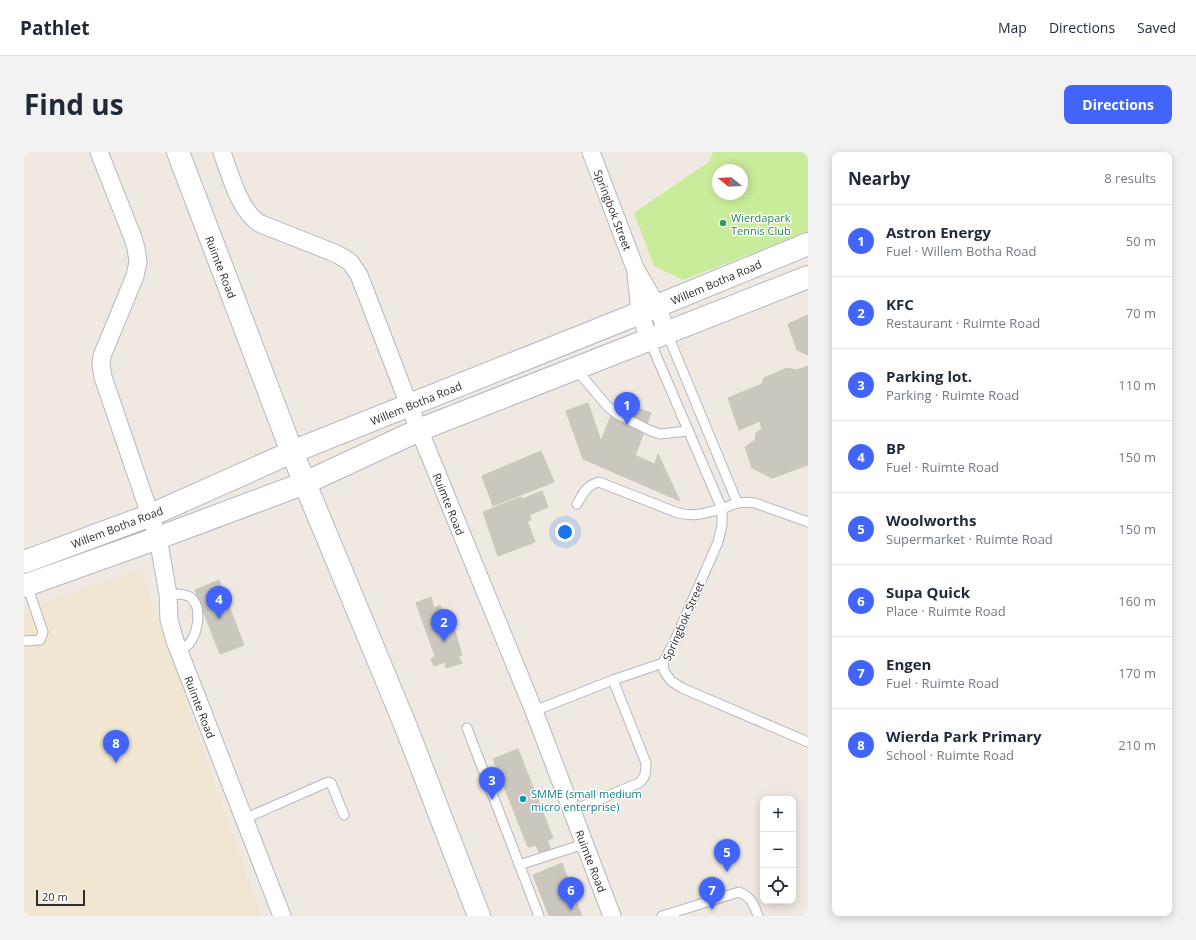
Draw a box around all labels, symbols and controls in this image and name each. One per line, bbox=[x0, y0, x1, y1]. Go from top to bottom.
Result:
text: Pathlet bbox=[20, 15, 89, 41]
text: Map bbox=[998, 18, 1027, 37]
text: Directions bbox=[1049, 18, 1115, 37]
text: Saved bbox=[1137, 18, 1176, 37]
text: Find us bbox=[24, 85, 124, 123]
button: Directions bbox=[1064, 85, 1172, 124]
north arrow bbox=[712, 164, 748, 200]
street label: Springbok Street bbox=[591, 167, 635, 253]
text: Nearby bbox=[848, 167, 910, 190]
text: 8 results bbox=[1104, 169, 1156, 187]
place label: Wierdapark Tennis Club bbox=[731, 210, 791, 238]
marker: Wierdapark Tennis Club bbox=[718, 218, 728, 228]
text: Astron Energy bbox=[886, 222, 991, 242]
text: 1 bbox=[857, 232, 865, 250]
text: 50 m bbox=[1126, 232, 1156, 250]
street label: Ruimte Road bbox=[202, 234, 240, 300]
text: Fuel · Willem Botha Road bbox=[886, 242, 1036, 260]
street label: Willem Botha Road bbox=[668, 256, 764, 308]
text: KFC bbox=[886, 294, 914, 314]
text: 2 bbox=[857, 304, 865, 322]
text: 70 m bbox=[1126, 304, 1156, 322]
text: Restaurant · Ruimte Road bbox=[886, 314, 1040, 332]
text: Parking lot. bbox=[886, 366, 972, 386]
text: 3 bbox=[857, 376, 865, 394]
text: 110 m bbox=[1118, 376, 1156, 394]
street label: Willem Botha Road bbox=[368, 378, 464, 428]
text: Parking · Ruimte Road bbox=[886, 386, 1019, 404]
pin: 1 bbox=[614, 392, 640, 425]
text: BP bbox=[886, 438, 906, 458]
text: 4 bbox=[857, 448, 865, 466]
text: 150 m bbox=[1118, 448, 1156, 466]
text: Fuel · Ruimte Road bbox=[886, 458, 999, 476]
street label: Ruimte Road bbox=[430, 471, 468, 537]
street label: Willem Botha Road bbox=[69, 503, 165, 551]
text: Woolworths bbox=[886, 510, 976, 530]
text: 5 bbox=[857, 520, 865, 538]
text: 150 m bbox=[1118, 520, 1156, 538]
your location bbox=[555, 522, 575, 542]
text: Supermarket · Ruimte Road bbox=[886, 530, 1053, 548]
street label: Springbok Street bbox=[659, 579, 707, 663]
text: Supa Quick bbox=[886, 582, 970, 602]
pin: 4 bbox=[206, 586, 232, 619]
text: 6 bbox=[857, 592, 865, 610]
text: 160 m bbox=[1118, 592, 1156, 610]
text: Place · Ruimte Road bbox=[886, 602, 1006, 620]
pin: 2 bbox=[431, 609, 457, 642]
text: Engen bbox=[886, 654, 931, 674]
text: 7 bbox=[857, 664, 865, 682]
text: 170 m bbox=[1118, 664, 1156, 682]
street label: Ruimte Road bbox=[181, 674, 219, 740]
text: Fuel · Ruimte Road bbox=[886, 674, 999, 692]
text: Wierda Park Primary bbox=[886, 726, 1042, 746]
pin: 8 bbox=[103, 730, 129, 763]
text: 8 bbox=[857, 736, 865, 754]
text: 210 m bbox=[1118, 736, 1156, 754]
text: School · Ruimte Road bbox=[886, 746, 1014, 764]
pin: 3 bbox=[479, 767, 505, 800]
place label: SMME (small medium micro enterprise) bbox=[531, 786, 642, 814]
marker: SMME (small medium micro enterprise) bbox=[518, 794, 528, 804]
map controls bbox=[760, 796, 796, 904]
button: + bbox=[760, 796, 796, 832]
street label: Ruimte Road bbox=[572, 828, 610, 894]
button: − bbox=[760, 832, 796, 868]
pin: 5 bbox=[714, 839, 740, 872]
button: locate bbox=[760, 868, 796, 904]
pin: 6 bbox=[558, 877, 584, 910]
pin: 7 bbox=[699, 877, 725, 910]
scale bar bbox=[36, 888, 85, 907]
text: 20 m bbox=[42, 889, 68, 904]

